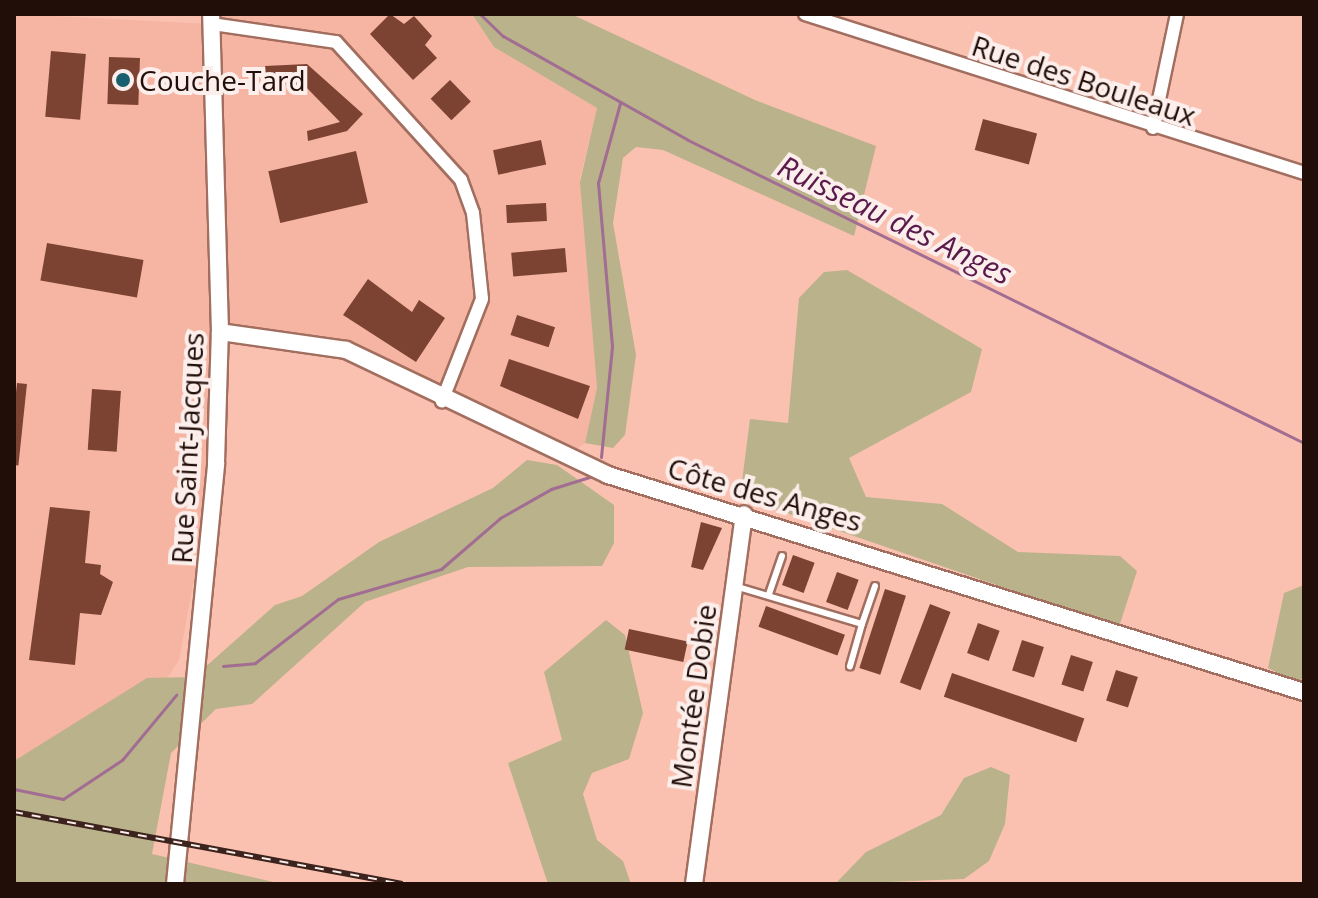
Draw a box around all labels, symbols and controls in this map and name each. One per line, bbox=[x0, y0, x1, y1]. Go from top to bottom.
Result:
street label: Rue des Bouleaux bbox=[968, 28, 1200, 132]
place label: Couche-Tard bbox=[139, 63, 306, 97]
marker: Couche-Tard bbox=[114, 71, 132, 89]
water label: Ruisseau des Anges bbox=[772, 148, 1018, 292]
street label: Rue Saint-Jacques bbox=[164, 332, 210, 564]
street label: Côte des Anges bbox=[664, 450, 866, 538]
street label: Montée Dobie bbox=[663, 602, 723, 790]

